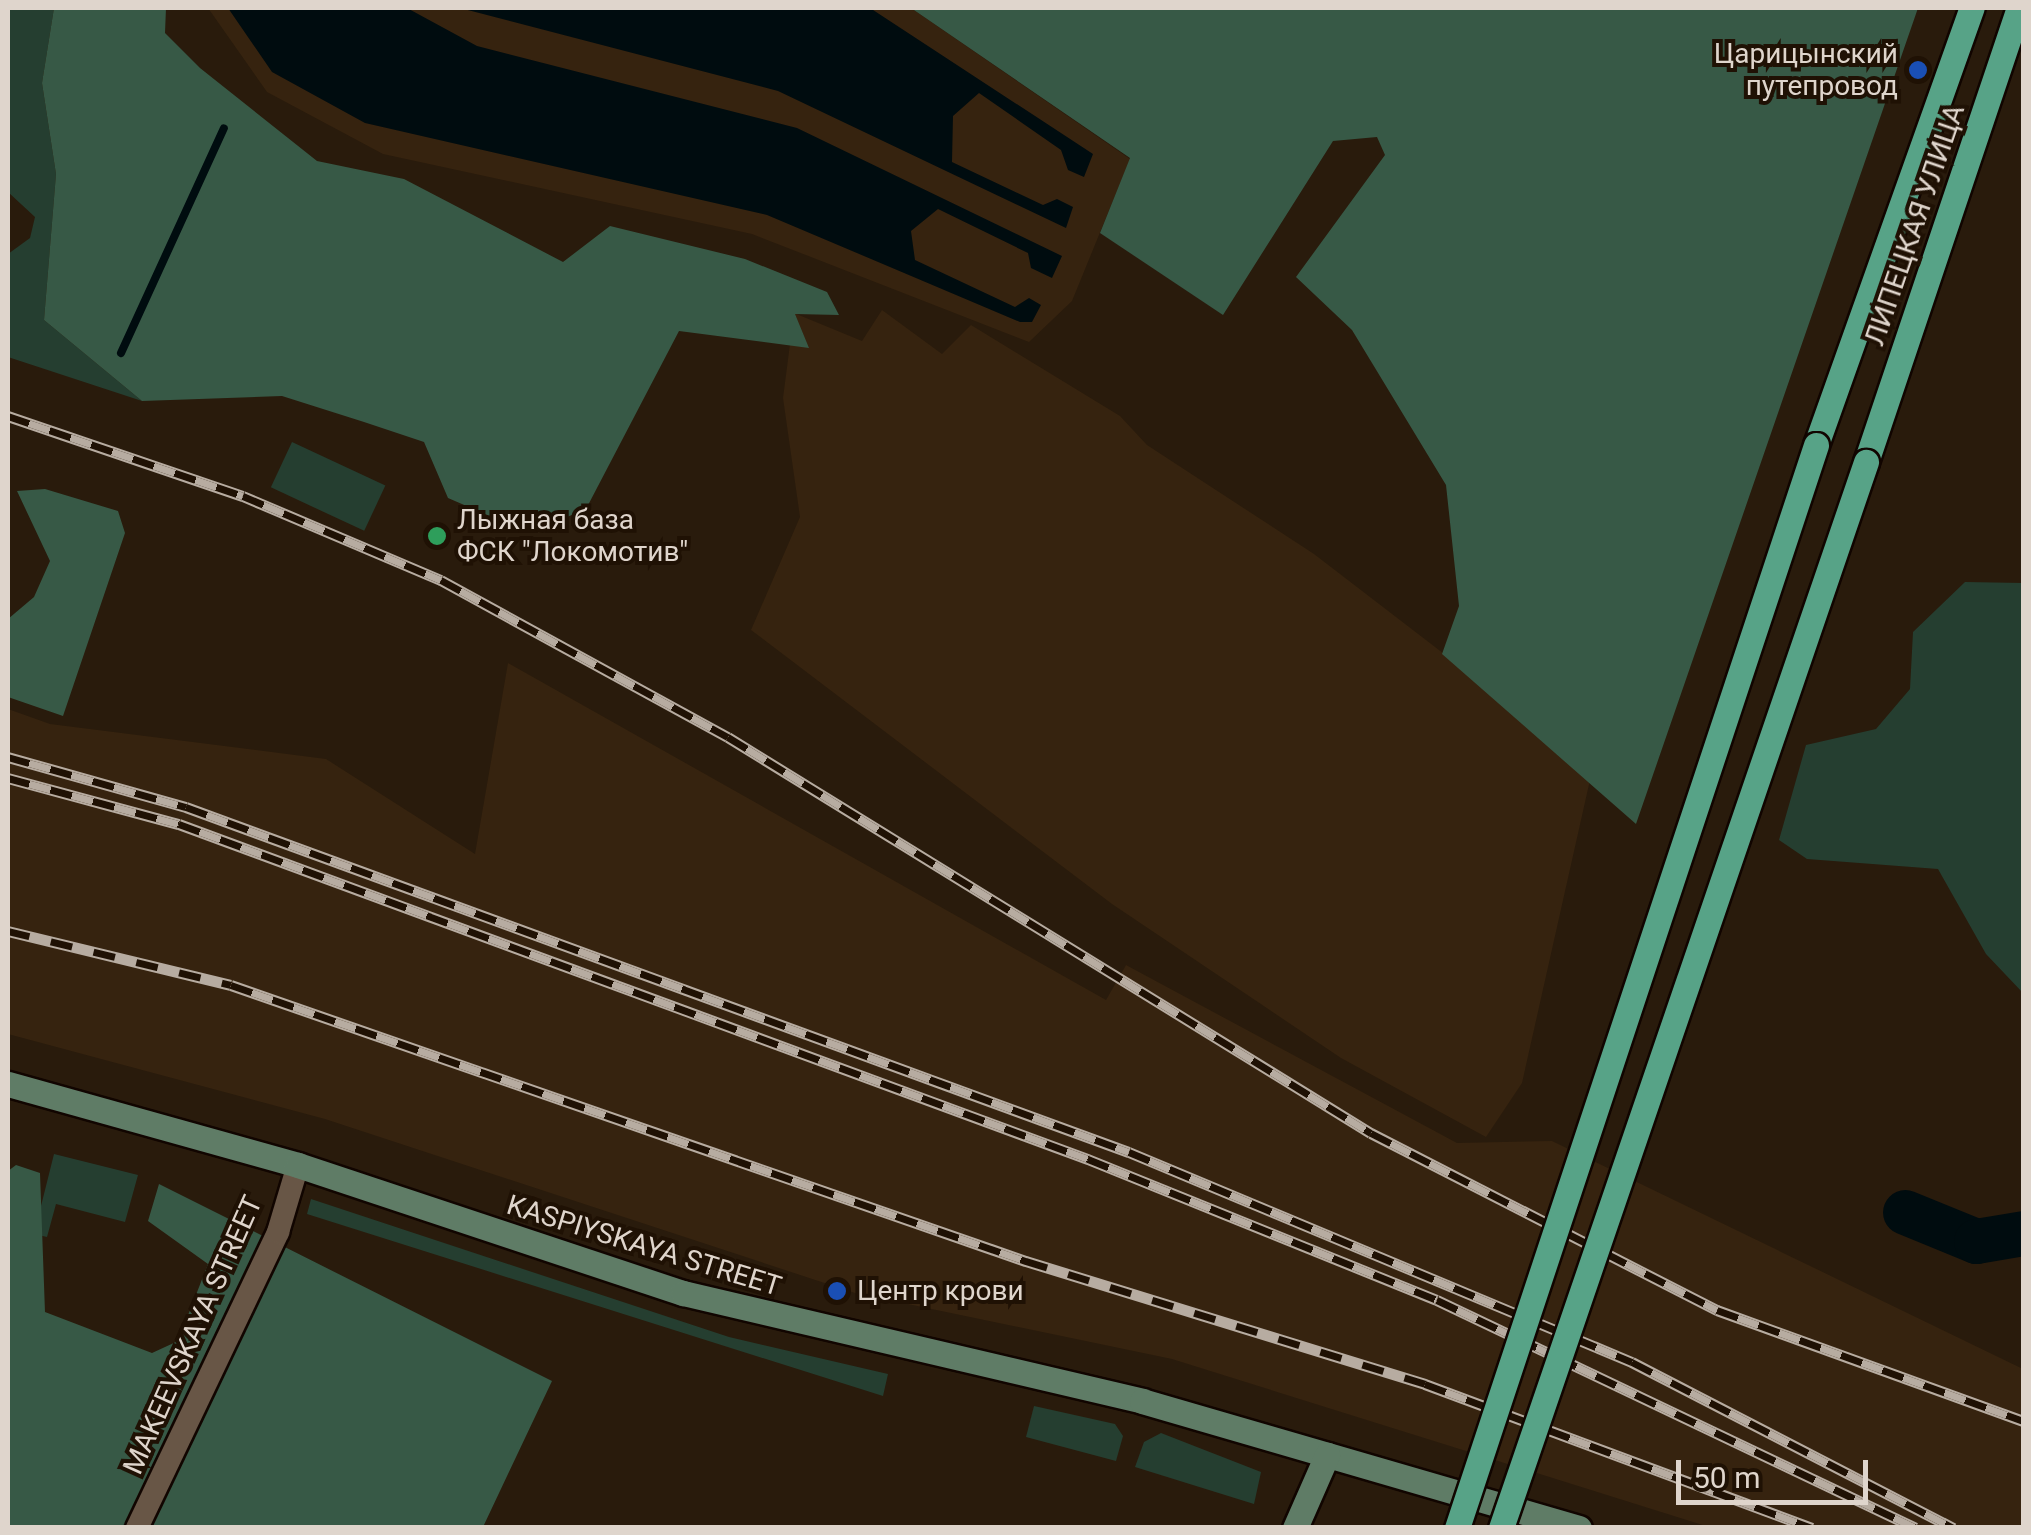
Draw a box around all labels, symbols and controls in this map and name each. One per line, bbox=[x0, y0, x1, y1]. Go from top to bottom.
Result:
place label: Царицынский путепровод bbox=[1714, 37, 1898, 103]
marker: Царицынский путепровод bbox=[1907, 59, 1929, 81]
street label: ЛИПЕЦКАЯ УЛИЦА bbox=[1858, 100, 1972, 350]
place label: Лыжная база ФСК "Локомотив" bbox=[457, 503, 688, 569]
marker: Лыжная база ФСК "Локомотив" bbox=[426, 525, 448, 547]
street label: KASPIYSKAYA STREET bbox=[503, 1188, 785, 1304]
street label: MAKEEVSKAYA STREET bbox=[116, 1190, 270, 1480]
place label: Центр крови bbox=[857, 1274, 1024, 1308]
marker: Центр крови bbox=[826, 1280, 848, 1302]
scale bar bbox=[1681, 1440, 1874, 1502]
text: 50 m bbox=[1693, 1460, 1760, 1495]

